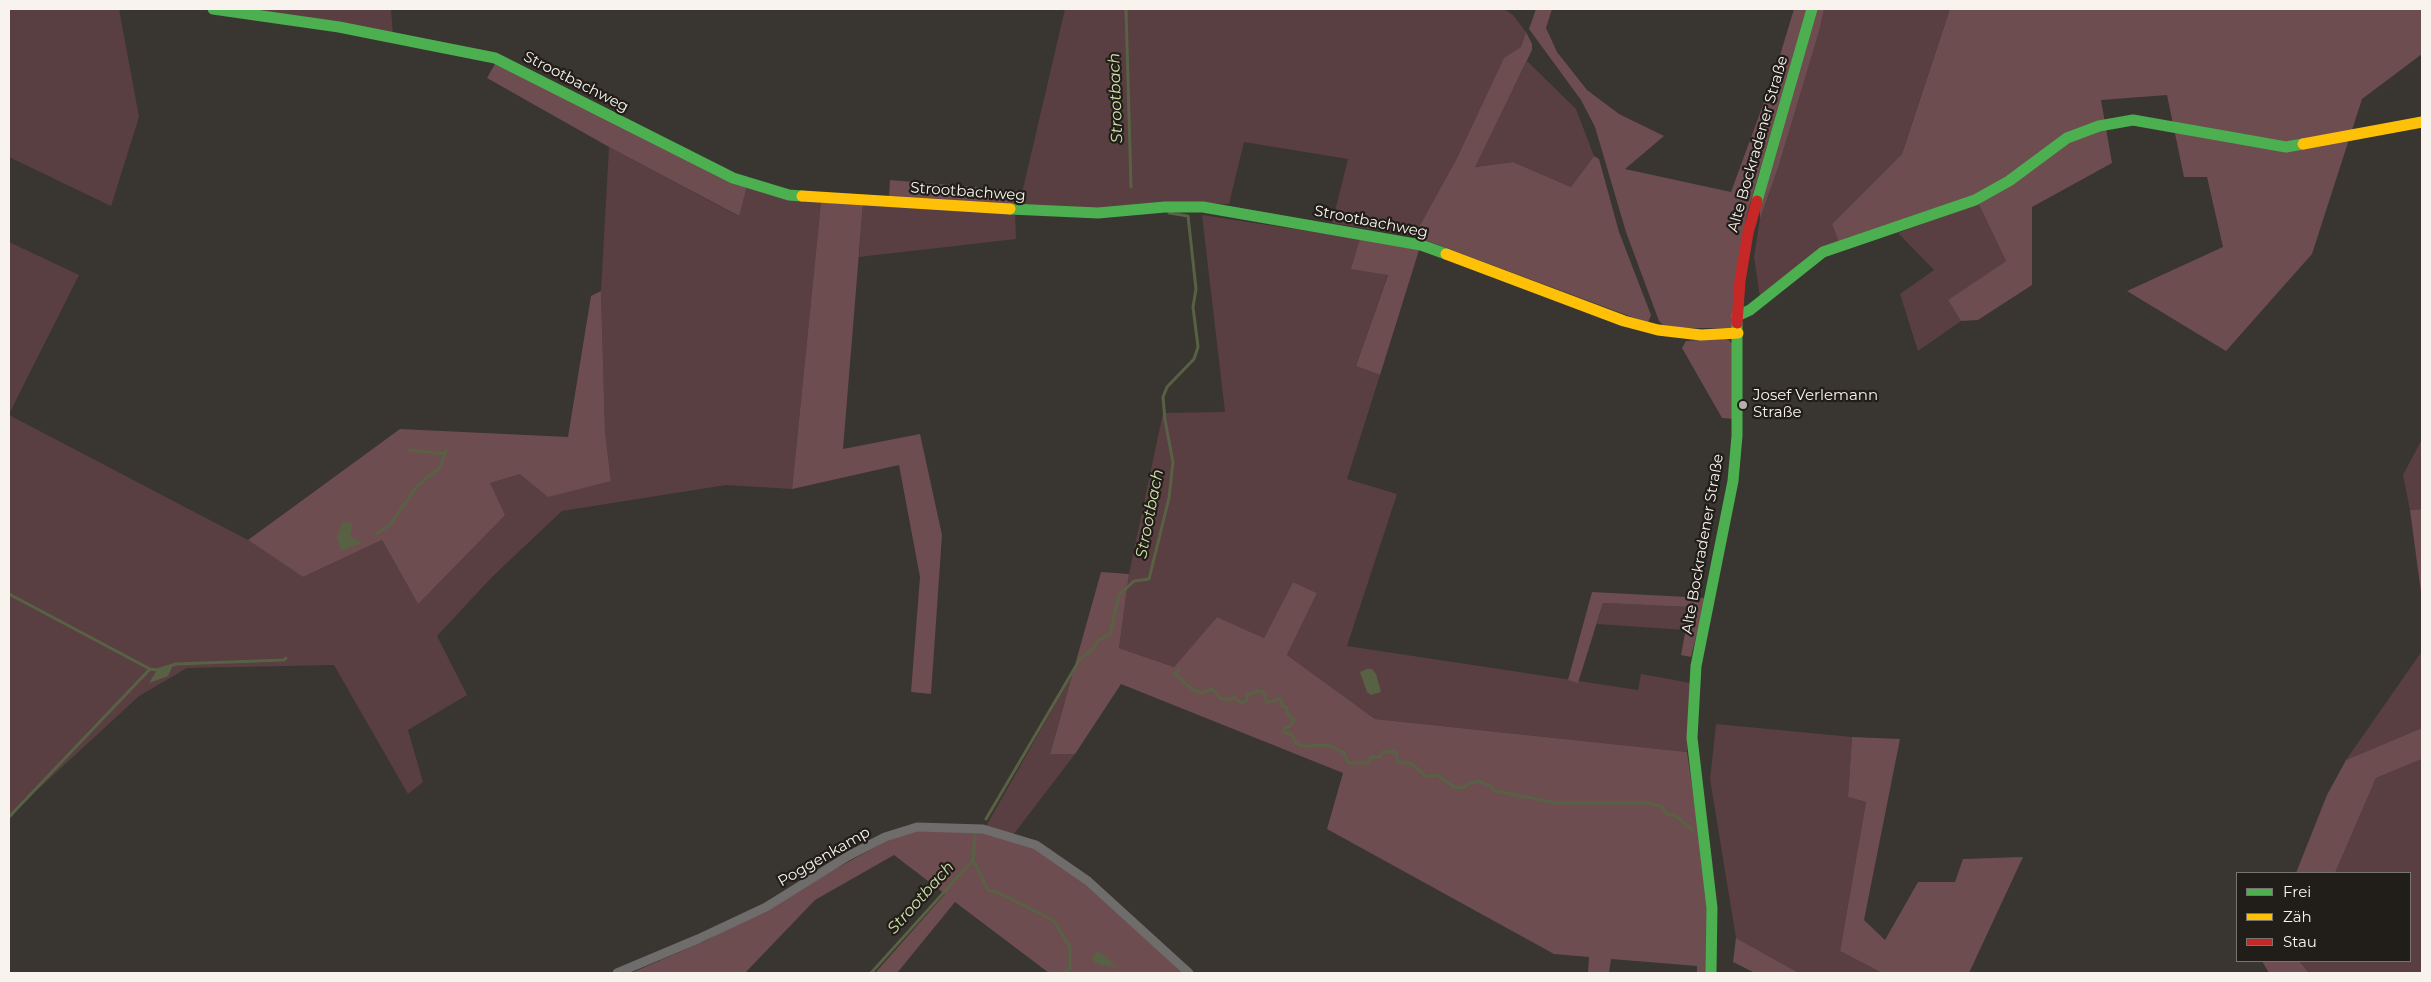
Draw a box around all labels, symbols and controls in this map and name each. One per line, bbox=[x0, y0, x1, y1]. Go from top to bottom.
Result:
street label: Strootbachweg bbox=[520, 48, 632, 116]
water label: Strootbach bbox=[1105, 52, 1127, 144]
street label: Alte Bockradener Straße bbox=[1724, 54, 1792, 234]
street label: Strootbachweg bbox=[910, 179, 1026, 205]
street label: Strootbachweg bbox=[1313, 202, 1429, 242]
place label: Josef Verlemann Straße bbox=[1753, 387, 1878, 422]
marker: Josef Verlemann Straße bbox=[1737, 399, 1749, 411]
street label: Alte Bockradener Straße bbox=[1678, 453, 1728, 635]
water label: Strootbach bbox=[1132, 468, 1168, 560]
street label: Poggenkamp bbox=[775, 823, 873, 891]
water label: Strootbach bbox=[884, 858, 958, 938]
legend bbox=[2236, 872, 2411, 962]
text: Frei bbox=[2283, 882, 2311, 901]
text: Zäh bbox=[2283, 907, 2312, 926]
text: Stau bbox=[2283, 932, 2317, 951]

